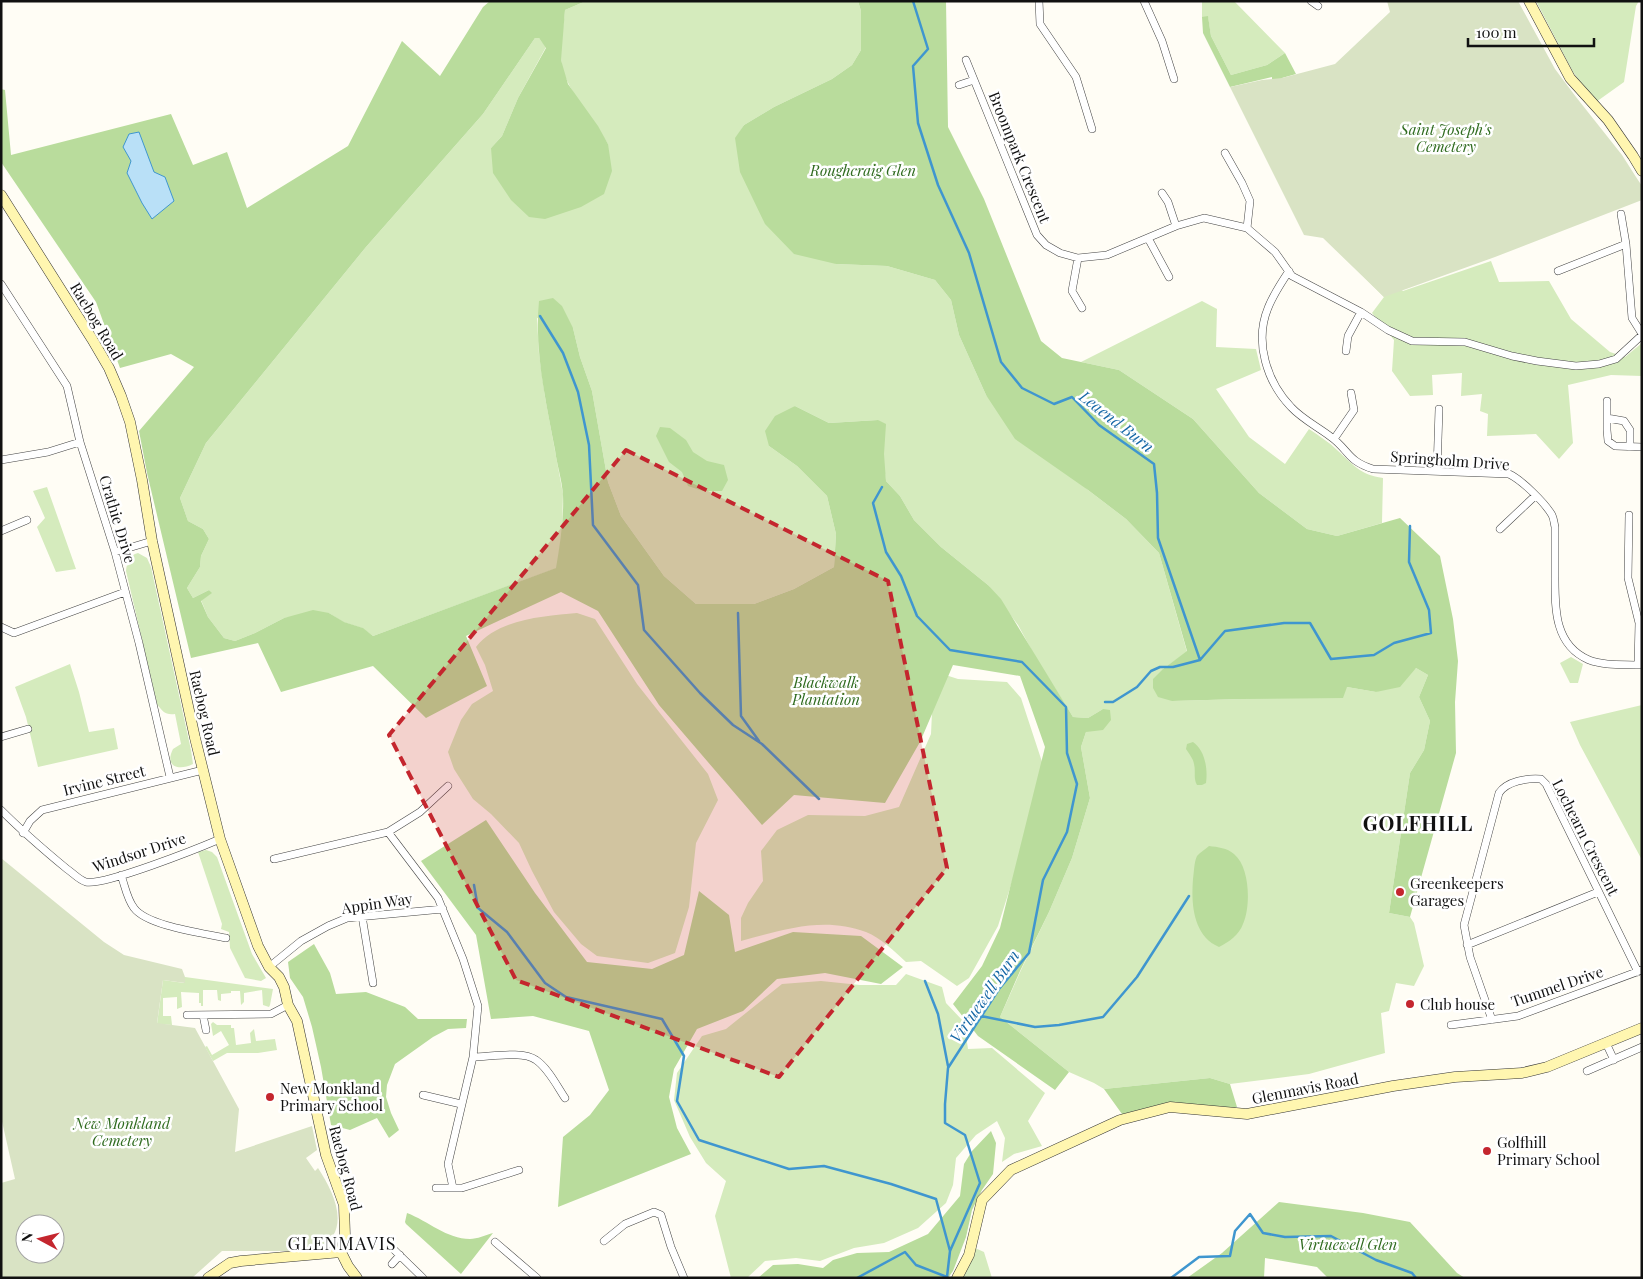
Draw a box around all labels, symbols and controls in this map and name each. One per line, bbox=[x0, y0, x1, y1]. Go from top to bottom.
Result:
scale bar bbox=[1468, 15, 1594, 47]
text: 100 m bbox=[1476, 22, 1517, 42]
street label: Broompark Crescent bbox=[985, 88, 1056, 226]
park label: Saint Joseph's Cemetery bbox=[1399, 119, 1492, 156]
park label: Roughcraig Glen bbox=[809, 160, 916, 180]
street label: Raebog Road bbox=[66, 278, 128, 364]
water label: Leaend Burn bbox=[1075, 385, 1158, 457]
street label: Springholm Drive bbox=[1390, 446, 1510, 474]
street label: Crathie Drive bbox=[95, 473, 141, 565]
street label: Raebog Road bbox=[185, 668, 225, 758]
park label: Blackwalk Plantation bbox=[791, 672, 860, 709]
street label: Irvine Street bbox=[61, 760, 148, 800]
street label: Lochearn Crescent bbox=[1548, 776, 1624, 899]
district label: GOLFHILL bbox=[1363, 809, 1473, 836]
street label: Windsor Drive bbox=[89, 827, 188, 877]
place label: Greenkeepers Garages bbox=[1410, 873, 1504, 910]
marker: Greenkeepers Garages bbox=[1394, 886, 1406, 898]
street label: Appin Way bbox=[339, 888, 414, 918]
water label: Virtuewell Burn bbox=[944, 946, 1024, 1046]
street label: Tummel Drive bbox=[1508, 961, 1606, 1011]
place label: Club house bbox=[1420, 994, 1495, 1014]
marker: Club house bbox=[1404, 998, 1416, 1010]
street label: Glenmavis Road bbox=[1250, 1068, 1360, 1108]
place label: New Monkland Primary School bbox=[280, 1078, 383, 1115]
marker: New Monkland Primary School bbox=[264, 1091, 276, 1103]
park label: New Monkland Cemetery bbox=[72, 1113, 171, 1150]
street label: Raebog Road bbox=[325, 1123, 367, 1213]
place label: Golfhill Primary School bbox=[1497, 1132, 1600, 1169]
marker: Golfhill Primary School bbox=[1481, 1145, 1493, 1157]
north arrow bbox=[15, 1214, 65, 1264]
text: N bbox=[17, 1231, 37, 1244]
district label: GLENMAVIS bbox=[287, 1231, 397, 1255]
park label: Virtuewell Glen bbox=[1299, 1234, 1397, 1254]

